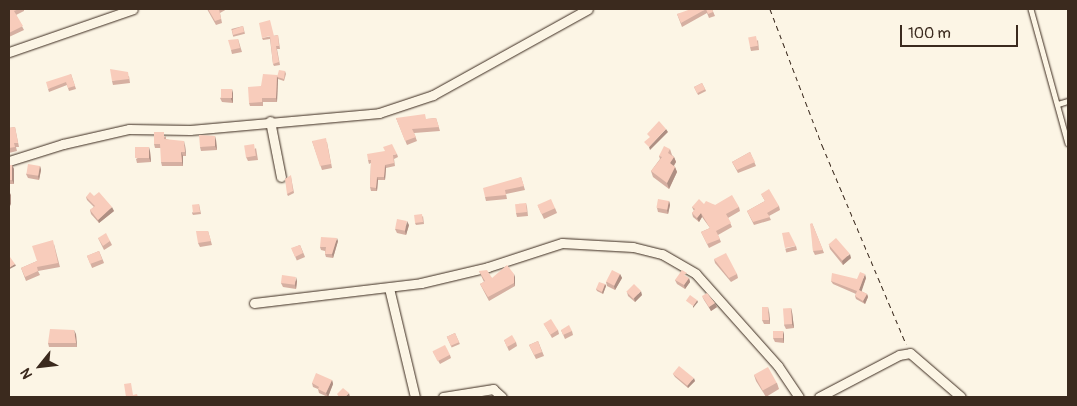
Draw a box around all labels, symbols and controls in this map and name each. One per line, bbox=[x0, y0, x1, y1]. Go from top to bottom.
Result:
scale bar bbox=[902, 15, 1020, 47]
text: 100 m bbox=[908, 24, 951, 43]
north arrow bbox=[15, 341, 65, 391]
text: N bbox=[17, 365, 36, 382]

